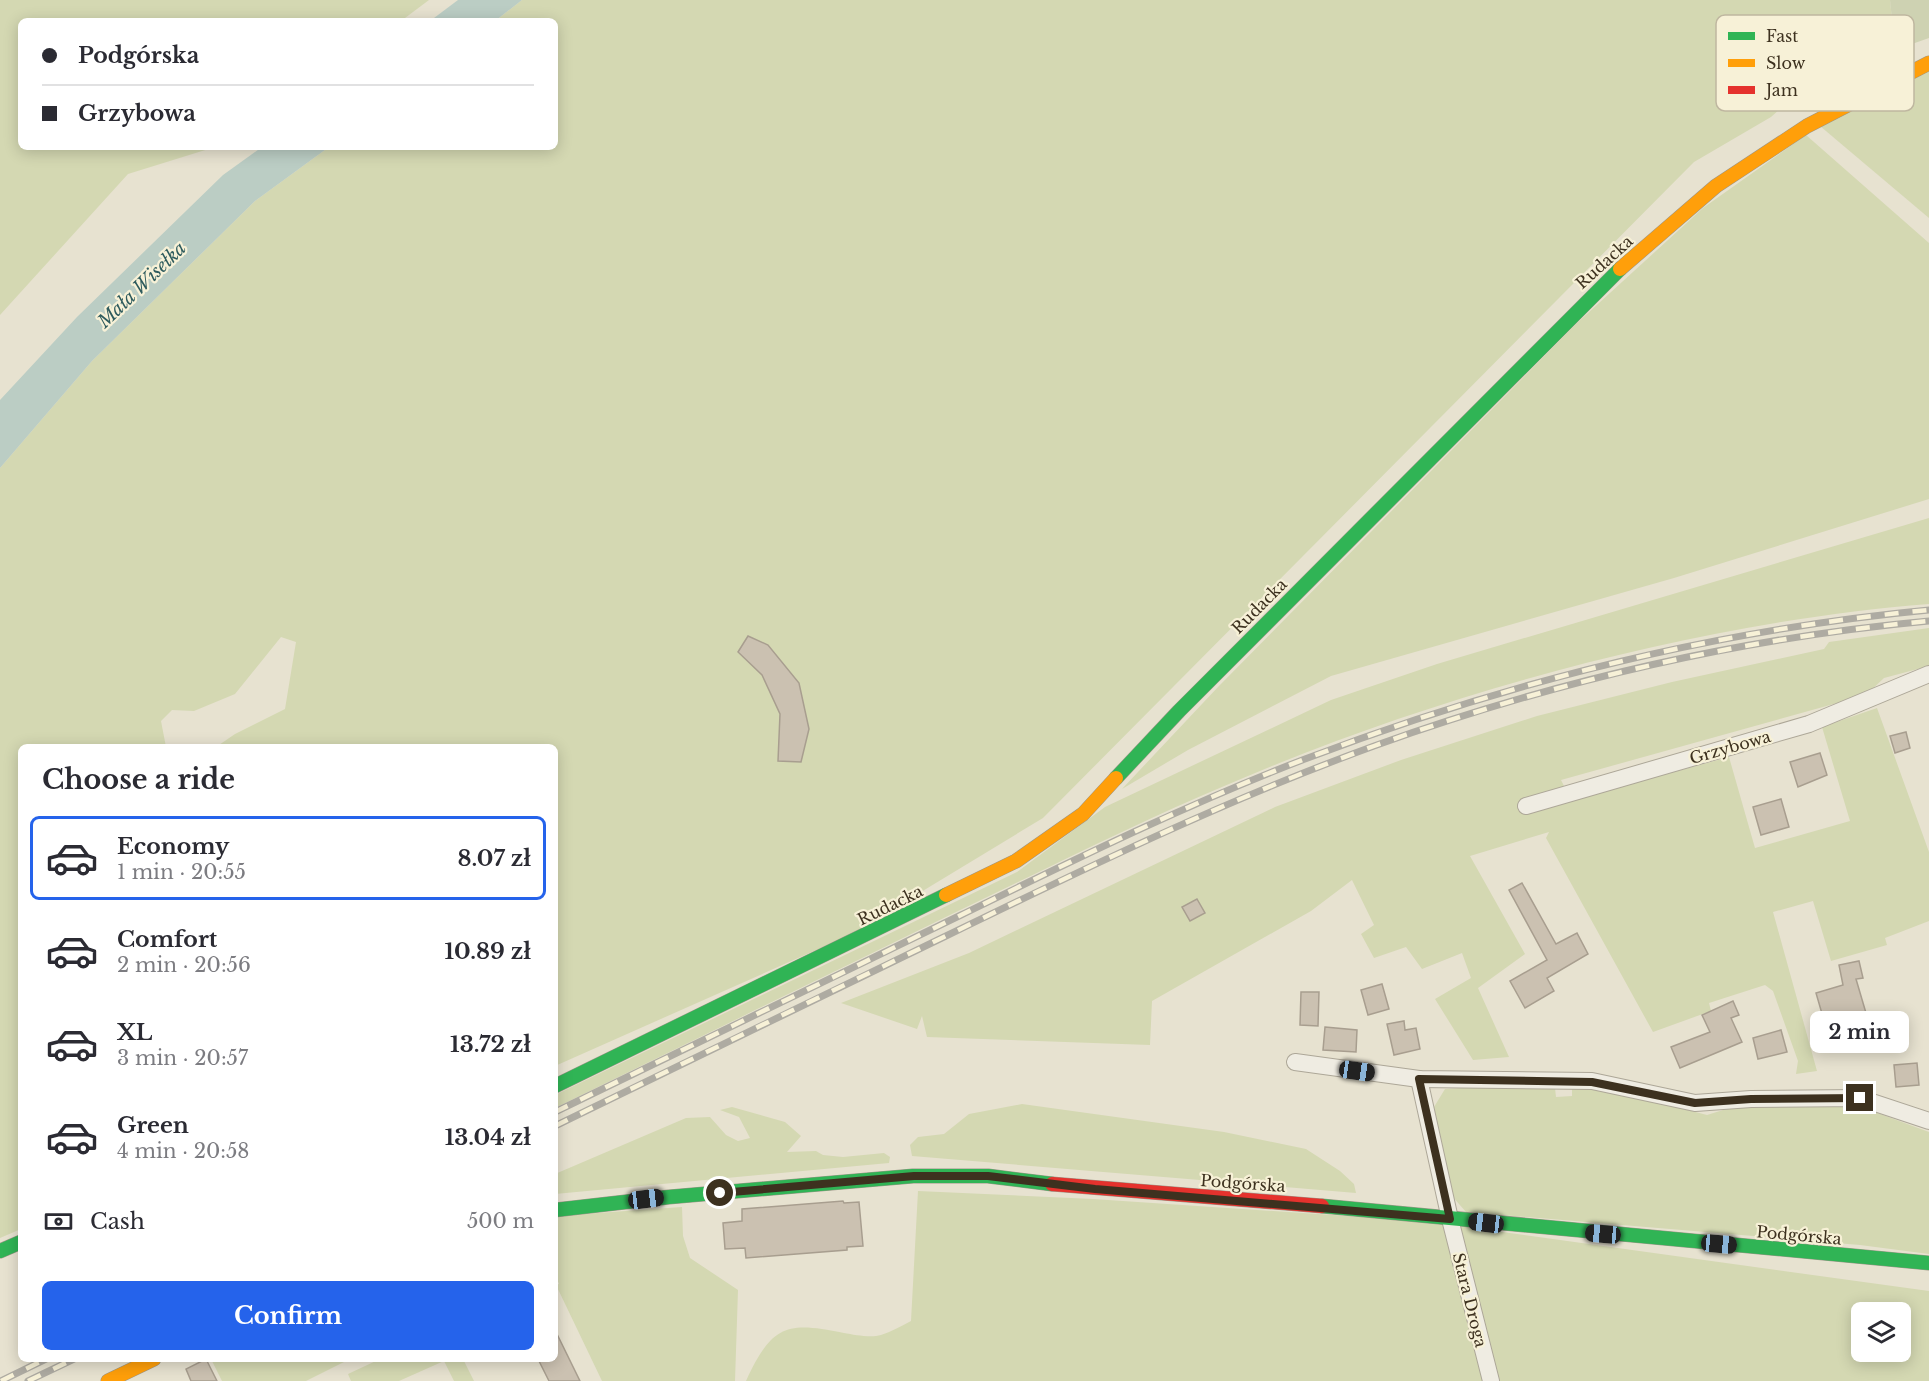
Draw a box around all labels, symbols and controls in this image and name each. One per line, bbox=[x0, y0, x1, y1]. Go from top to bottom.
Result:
legend bbox=[1716, 15, 1914, 111]
text: Fast bbox=[1766, 26, 1798, 46]
text: Podgórska bbox=[78, 42, 199, 69]
text: Slow bbox=[1766, 53, 1806, 73]
text: Jam bbox=[1764, 80, 1798, 100]
text: Grzybowa bbox=[78, 100, 196, 127]
street label: Rudacka bbox=[1571, 231, 1637, 293]
water label: Mała Wisełka bbox=[93, 237, 191, 333]
street label: Rudacka bbox=[1227, 574, 1291, 638]
street label: Grzybowa bbox=[1687, 726, 1773, 768]
text: Choose a ride bbox=[42, 763, 235, 796]
icon: car bbox=[45, 831, 99, 885]
text: Economy bbox=[117, 833, 229, 860]
text: 8.07 zł bbox=[458, 845, 531, 872]
text: 1 min · 20:55 bbox=[117, 860, 246, 884]
street label: Rudacka bbox=[854, 881, 926, 929]
icon: car bbox=[45, 924, 99, 978]
text: Comfort bbox=[117, 926, 217, 953]
text: 10.89 zł bbox=[445, 938, 531, 965]
text: 2 min · 20:56 bbox=[117, 953, 251, 977]
callout: 2 min bbox=[1810, 1011, 1910, 1053]
icon: car bbox=[45, 1017, 99, 1071]
text: XL bbox=[117, 1019, 152, 1046]
text: 2 min bbox=[1828, 1020, 1891, 1044]
text: 13.72 zł bbox=[450, 1031, 531, 1058]
text: 3 min · 20:57 bbox=[117, 1046, 248, 1070]
car bbox=[1338, 1060, 1376, 1082]
route end bbox=[1846, 1084, 1873, 1111]
icon: car bbox=[45, 1110, 99, 1164]
text: Green bbox=[117, 1112, 189, 1139]
text: 13.04 zł bbox=[445, 1124, 531, 1151]
text: 4 min · 20:58 bbox=[117, 1139, 249, 1163]
street label: Podgórska bbox=[1200, 1170, 1286, 1196]
route start bbox=[706, 1179, 733, 1206]
car bbox=[627, 1188, 665, 1210]
icon: cash bbox=[42, 1205, 75, 1238]
text: Cash bbox=[90, 1208, 145, 1235]
text: 500 m bbox=[467, 1209, 534, 1233]
car bbox=[1467, 1212, 1505, 1234]
street label: Podgórska bbox=[1756, 1221, 1843, 1249]
car bbox=[1584, 1223, 1622, 1245]
car bbox=[1700, 1233, 1738, 1255]
street label: Stara Droga bbox=[1449, 1251, 1491, 1349]
button: Confirm bbox=[42, 1281, 534, 1350]
map controls bbox=[1851, 1302, 1911, 1362]
button: layers bbox=[1851, 1302, 1911, 1362]

